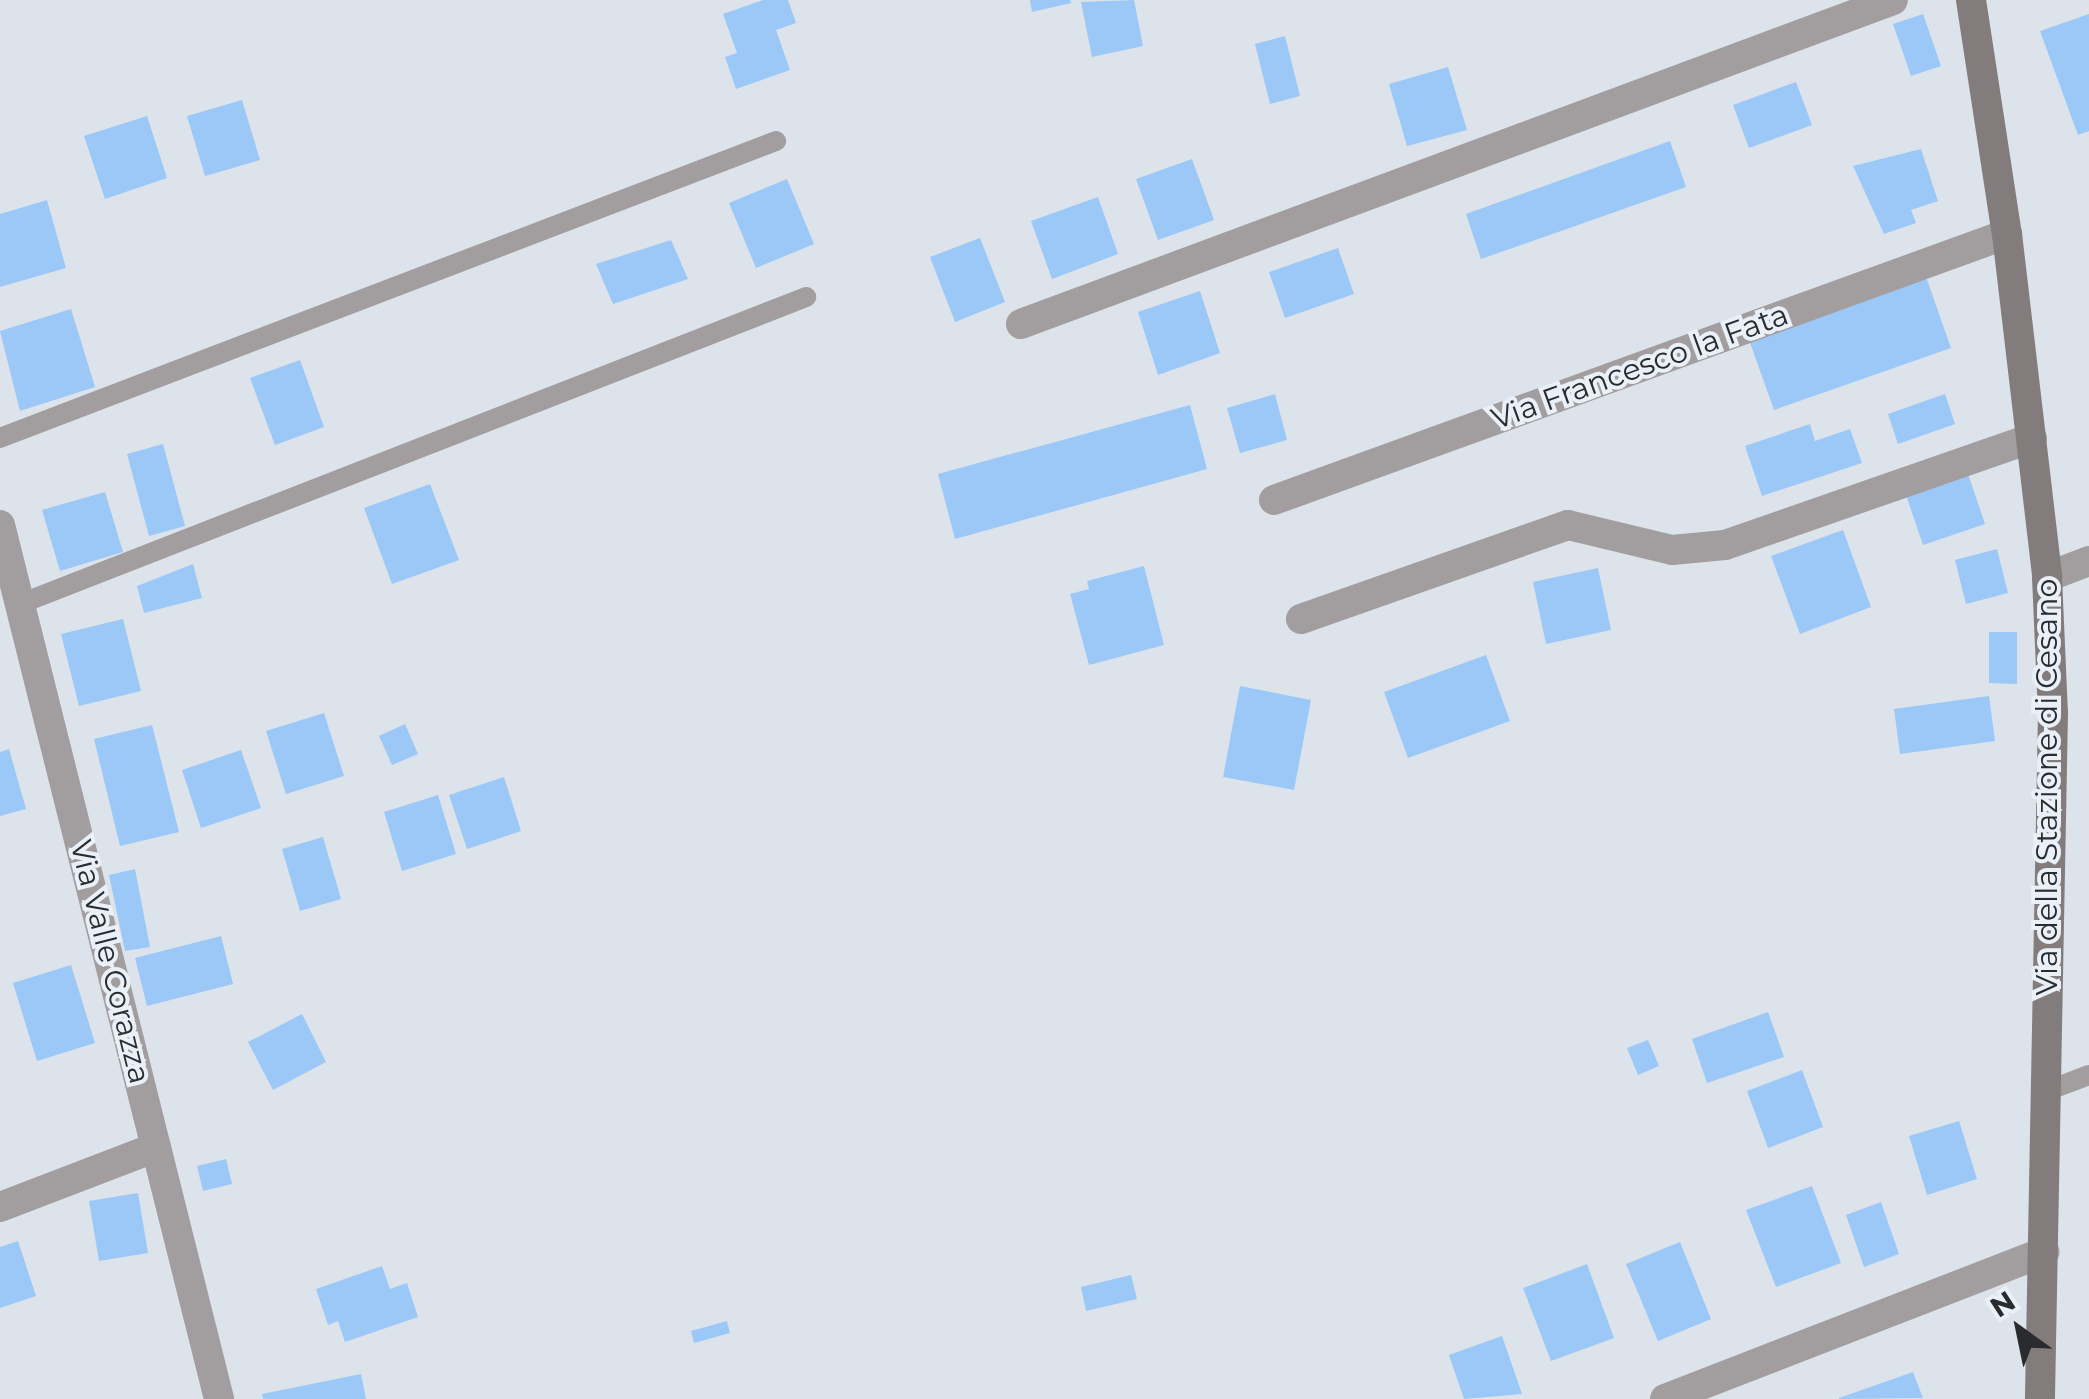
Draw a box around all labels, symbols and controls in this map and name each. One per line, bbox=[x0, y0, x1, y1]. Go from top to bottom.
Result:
street label: Via Francesco la Fata bbox=[1487, 297, 1793, 437]
street label: Via della Stazione di Cesano bbox=[2029, 579, 2065, 995]
street label: Via Valle Corazza bbox=[62, 837, 158, 1087]
north arrow bbox=[1969, 1279, 2069, 1379]
text: N bbox=[1984, 1283, 2021, 1324]

